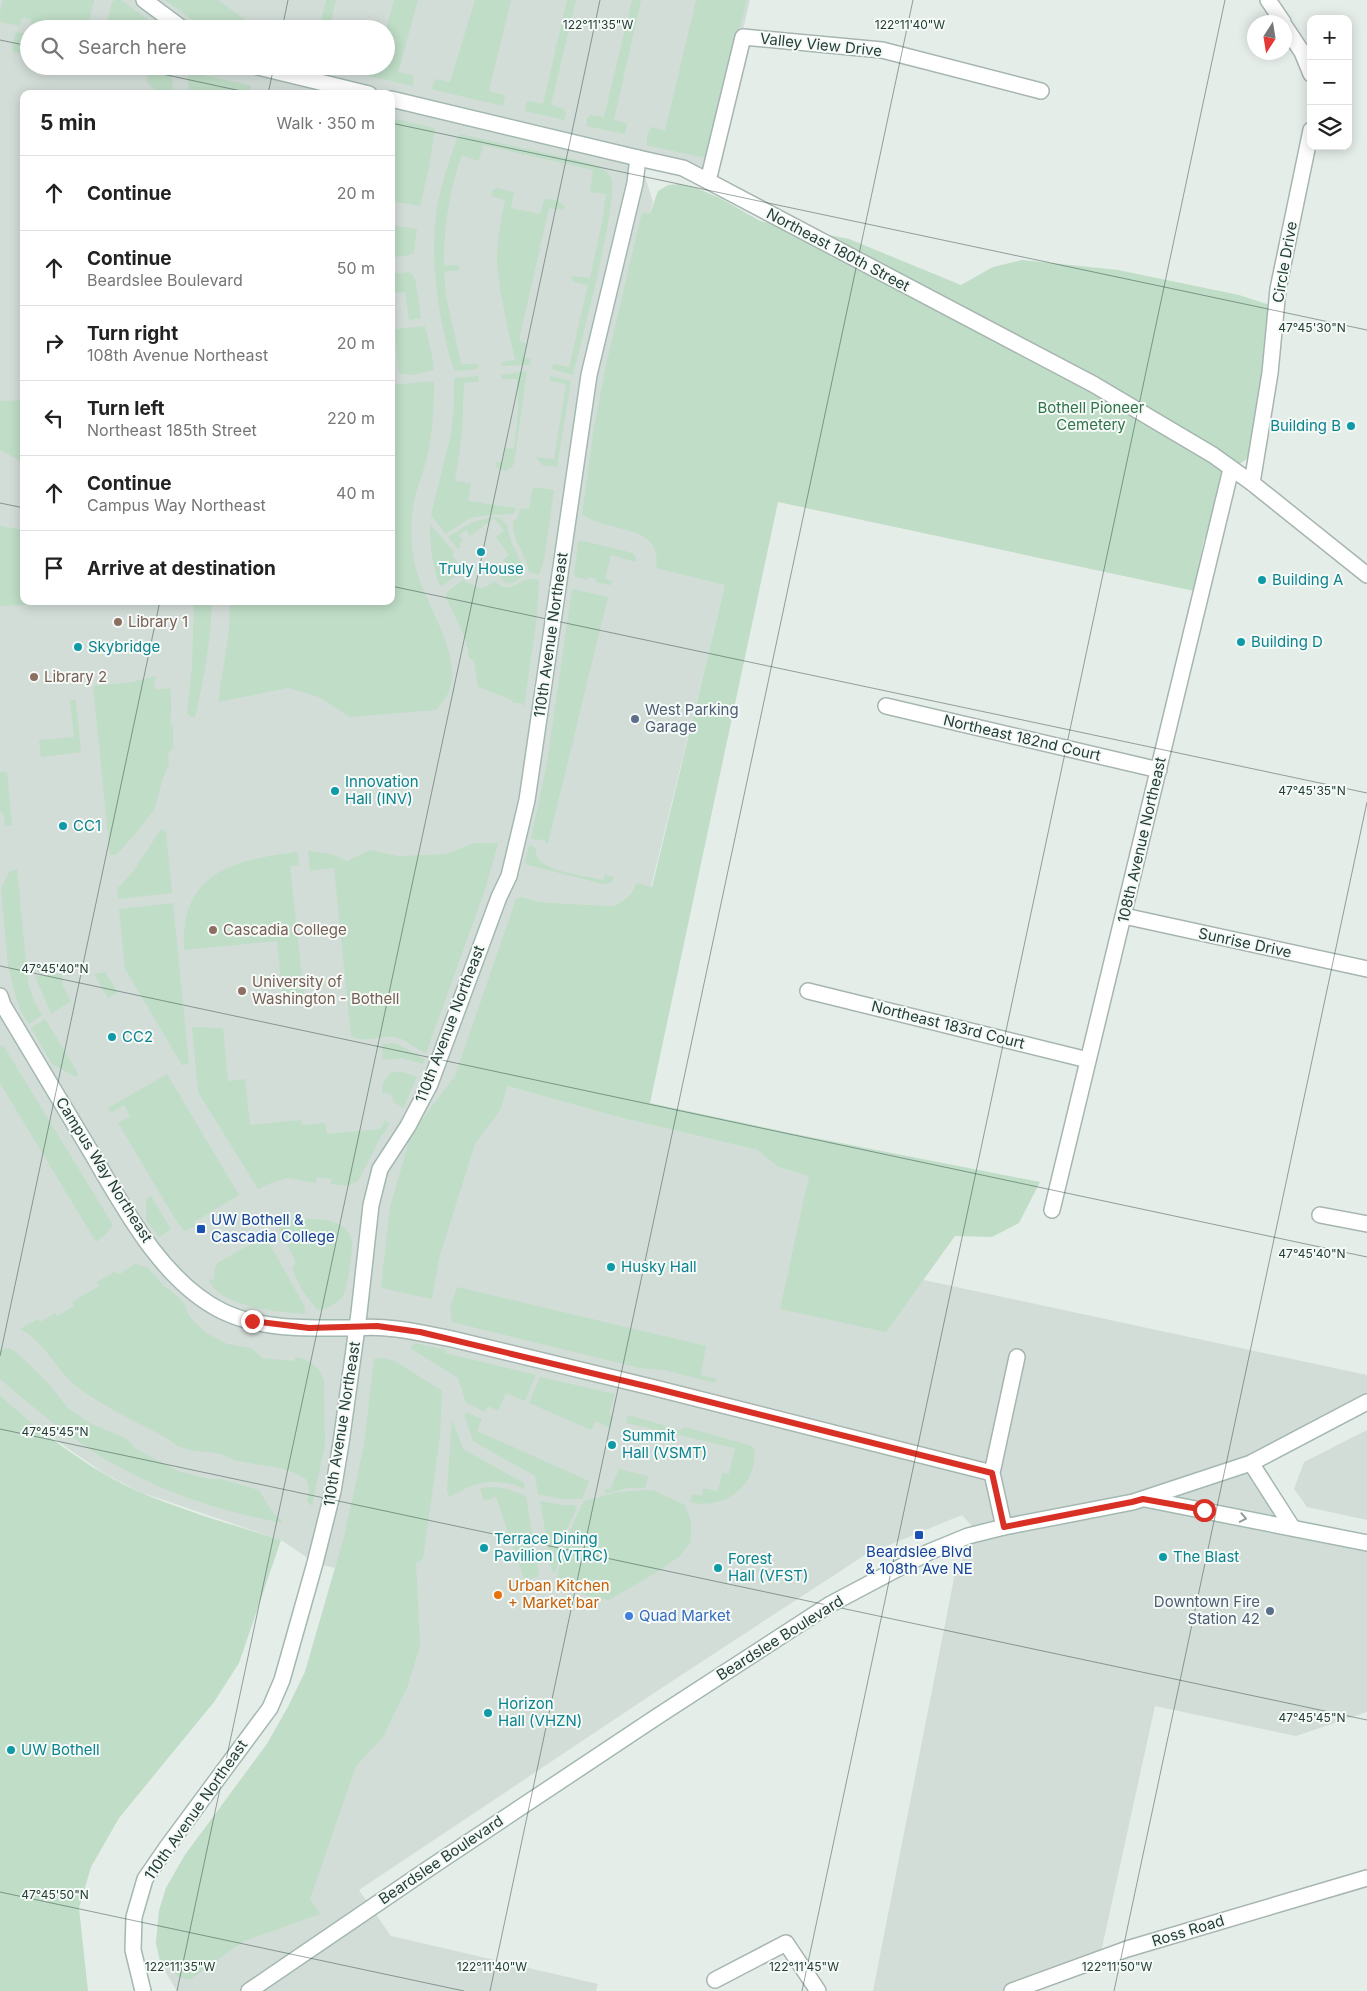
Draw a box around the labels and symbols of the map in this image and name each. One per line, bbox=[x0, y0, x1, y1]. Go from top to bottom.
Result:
north arrow bbox=[1247, 15, 1292, 60]
text: 122°11'35"W bbox=[563, 17, 633, 32]
text: 122°11'40"W bbox=[875, 17, 945, 32]
street label: Valley View Drive bbox=[759, 29, 883, 60]
street label: Northeast 180th Street bbox=[763, 204, 913, 295]
street label: Circle Drive bbox=[1268, 220, 1301, 304]
text: 47°45'30"N bbox=[1278, 320, 1346, 335]
park label: Bothell Pioneer Cemetery bbox=[1037, 398, 1145, 434]
place label: Building B bbox=[1270, 416, 1341, 435]
marker: Building B bbox=[1345, 420, 1357, 432]
marker: Truly House bbox=[475, 546, 487, 558]
street label: 110th Avenue Northeast bbox=[529, 551, 572, 719]
place label: Truly House bbox=[438, 559, 524, 578]
place label: Building A bbox=[1272, 570, 1343, 589]
marker: Building A bbox=[1256, 574, 1268, 586]
place label: Library 1 bbox=[128, 612, 188, 631]
marker: Library 1 bbox=[112, 616, 124, 628]
place label: Building D bbox=[1251, 632, 1323, 651]
marker: Building D bbox=[1235, 636, 1247, 648]
place label: Skybridge bbox=[88, 637, 160, 656]
marker: Skybridge bbox=[72, 641, 84, 653]
place label: Library 2 bbox=[44, 667, 107, 686]
marker: Library 2 bbox=[28, 671, 40, 683]
place label: West Parking Garage bbox=[645, 700, 739, 736]
street label: Northeast 182nd Court bbox=[942, 710, 1103, 765]
marker: West Parking Garage bbox=[629, 713, 641, 725]
street label: 108th Avenue Northeast bbox=[1113, 755, 1170, 925]
place label: Innovation Hall (INV) bbox=[345, 772, 419, 808]
text: 47°45'35"N bbox=[1278, 783, 1346, 798]
marker: Innovation Hall (INV) bbox=[329, 785, 341, 797]
place label: CC1 bbox=[73, 816, 101, 835]
marker: CC1 bbox=[57, 820, 69, 832]
place label: Cascadia College bbox=[223, 920, 347, 939]
street label: Sunrise Drive bbox=[1197, 923, 1294, 962]
marker: Cascadia College bbox=[207, 924, 219, 936]
street label: 110th Avenue Northeast bbox=[411, 942, 488, 1105]
text: 47°45'40"N bbox=[21, 961, 89, 976]
place label: University of Washington - Bothell bbox=[252, 972, 399, 1008]
marker: University of Washington - Bothell bbox=[236, 985, 248, 997]
street label: Northeast 183rd Court bbox=[869, 996, 1027, 1053]
place label: CC2 bbox=[122, 1027, 153, 1046]
marker: CC2 bbox=[106, 1031, 118, 1043]
street label: Campus Way Northeast bbox=[52, 1094, 157, 1246]
place label: UW Bothell & Cascadia College bbox=[211, 1210, 335, 1246]
marker: UW Bothell & Cascadia College bbox=[195, 1223, 207, 1235]
text: 47°45'40"N bbox=[1278, 1246, 1346, 1261]
place label: Husky Hall bbox=[621, 1257, 697, 1276]
marker: Husky Hall bbox=[605, 1261, 617, 1273]
route end bbox=[241, 1310, 264, 1333]
street label: 110th Avenue Northeast bbox=[319, 1340, 364, 1508]
text: 47°45'45"N bbox=[21, 1424, 89, 1439]
place label: Summit Hall (VSMT) bbox=[622, 1426, 707, 1462]
marker: Summit Hall (VSMT) bbox=[606, 1439, 618, 1451]
route start bbox=[1193, 1499, 1216, 1522]
one-way arrow bbox=[1238, 1512, 1247, 1522]
place label: Terrace Dining Pavillion (VTRC) bbox=[494, 1529, 608, 1565]
marker: Beardslee Blvd & 108th Ave NE bbox=[913, 1529, 925, 1541]
marker: Terrace Dining Pavillion (VTRC) bbox=[478, 1542, 490, 1554]
place label: Beardslee Blvd & 108th Ave NE bbox=[865, 1542, 973, 1578]
place label: The Blast bbox=[1173, 1547, 1239, 1566]
place label: Forest Hall (VFST) bbox=[728, 1549, 809, 1585]
marker: The Blast bbox=[1157, 1551, 1169, 1563]
marker: Forest Hall (VFST) bbox=[712, 1562, 724, 1574]
place label: Urban Kitchen + Market bar bbox=[508, 1576, 610, 1612]
marker: Urban Kitchen + Market bar bbox=[492, 1589, 504, 1601]
street label: Beardslee Boulevard bbox=[713, 1591, 847, 1684]
place label: Downtown Fire Station 42 bbox=[1154, 1592, 1260, 1628]
marker: Downtown Fire Station 42 bbox=[1264, 1605, 1276, 1617]
place label: Quad Market bbox=[639, 1606, 731, 1625]
marker: Quad Market bbox=[623, 1610, 635, 1622]
place label: Horizon Hall (VHZN) bbox=[498, 1694, 582, 1730]
marker: Horizon Hall (VHZN) bbox=[482, 1707, 494, 1719]
text: 47°45'45"N bbox=[1278, 1710, 1346, 1725]
street label: 110th Avenue Northeast bbox=[140, 1736, 251, 1884]
place label: UW Bothell bbox=[21, 1740, 100, 1759]
marker: UW Bothell bbox=[5, 1744, 17, 1756]
street label: Beardslee Boulevard bbox=[375, 1811, 507, 1908]
text: 47°45'50"N bbox=[21, 1887, 89, 1902]
street label: Ross Road bbox=[1149, 1911, 1226, 1951]
text: 122°11'35"W bbox=[145, 1959, 215, 1974]
text: 122°11'40"W bbox=[457, 1959, 527, 1974]
text: 122°11'45"W bbox=[769, 1959, 839, 1974]
text: 122°11'50"W bbox=[1082, 1959, 1152, 1974]

